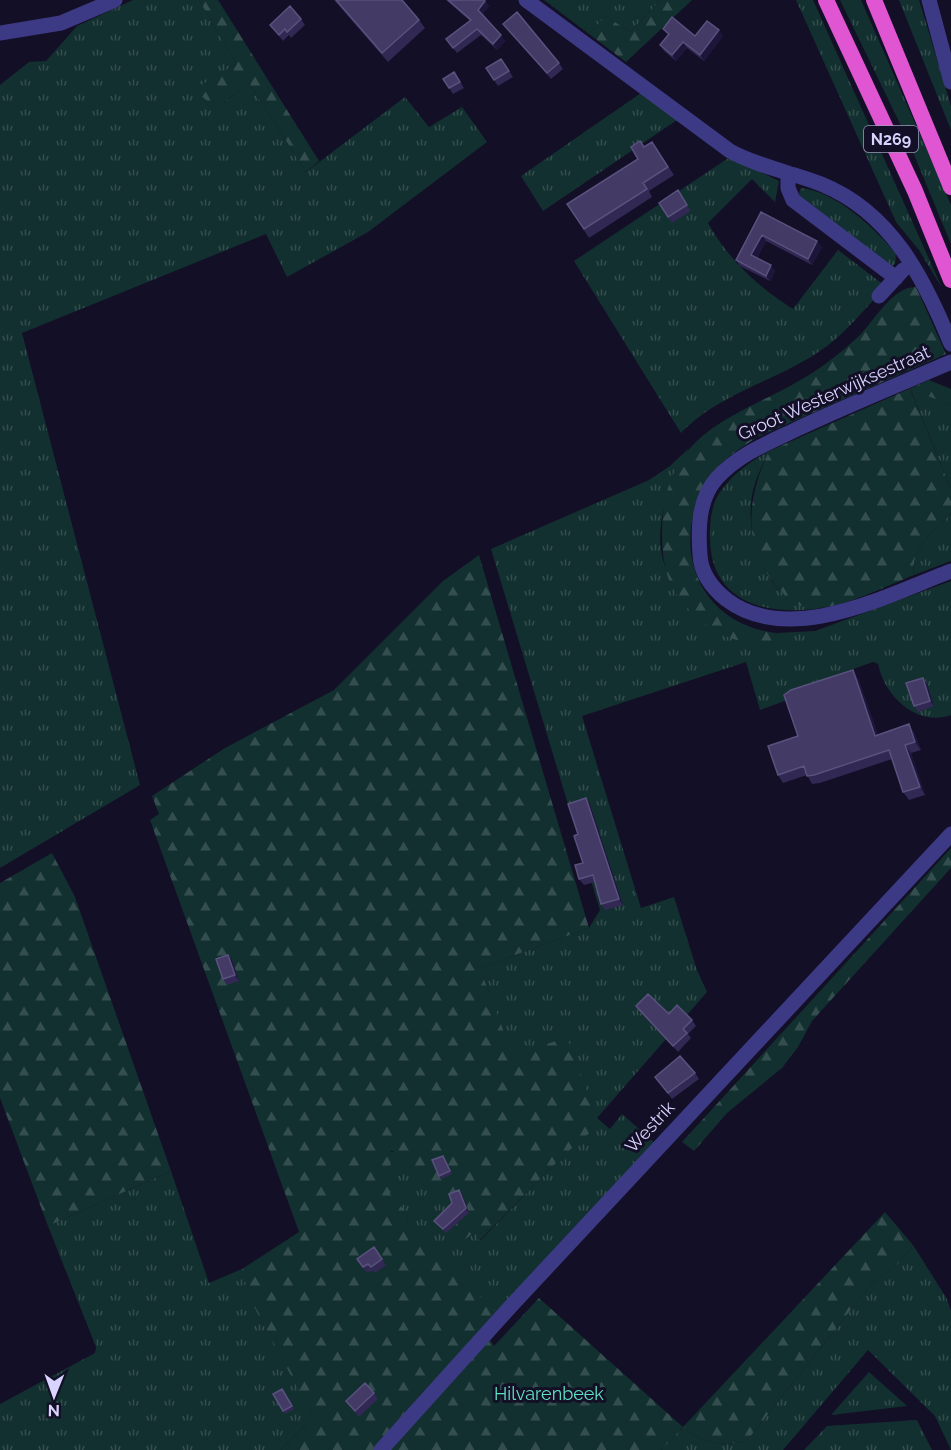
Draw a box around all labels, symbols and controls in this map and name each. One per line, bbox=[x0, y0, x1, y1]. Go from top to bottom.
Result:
road number: N269 bbox=[864, 126, 918, 152]
street label: Groot Westerwijksestraat bbox=[735, 341, 933, 444]
street label: Westrik bbox=[621, 1096, 679, 1157]
north arrow bbox=[24, 1366, 84, 1426]
park label: Hilvarenbeek bbox=[494, 1383, 604, 1404]
text: N bbox=[47, 1401, 60, 1420]

